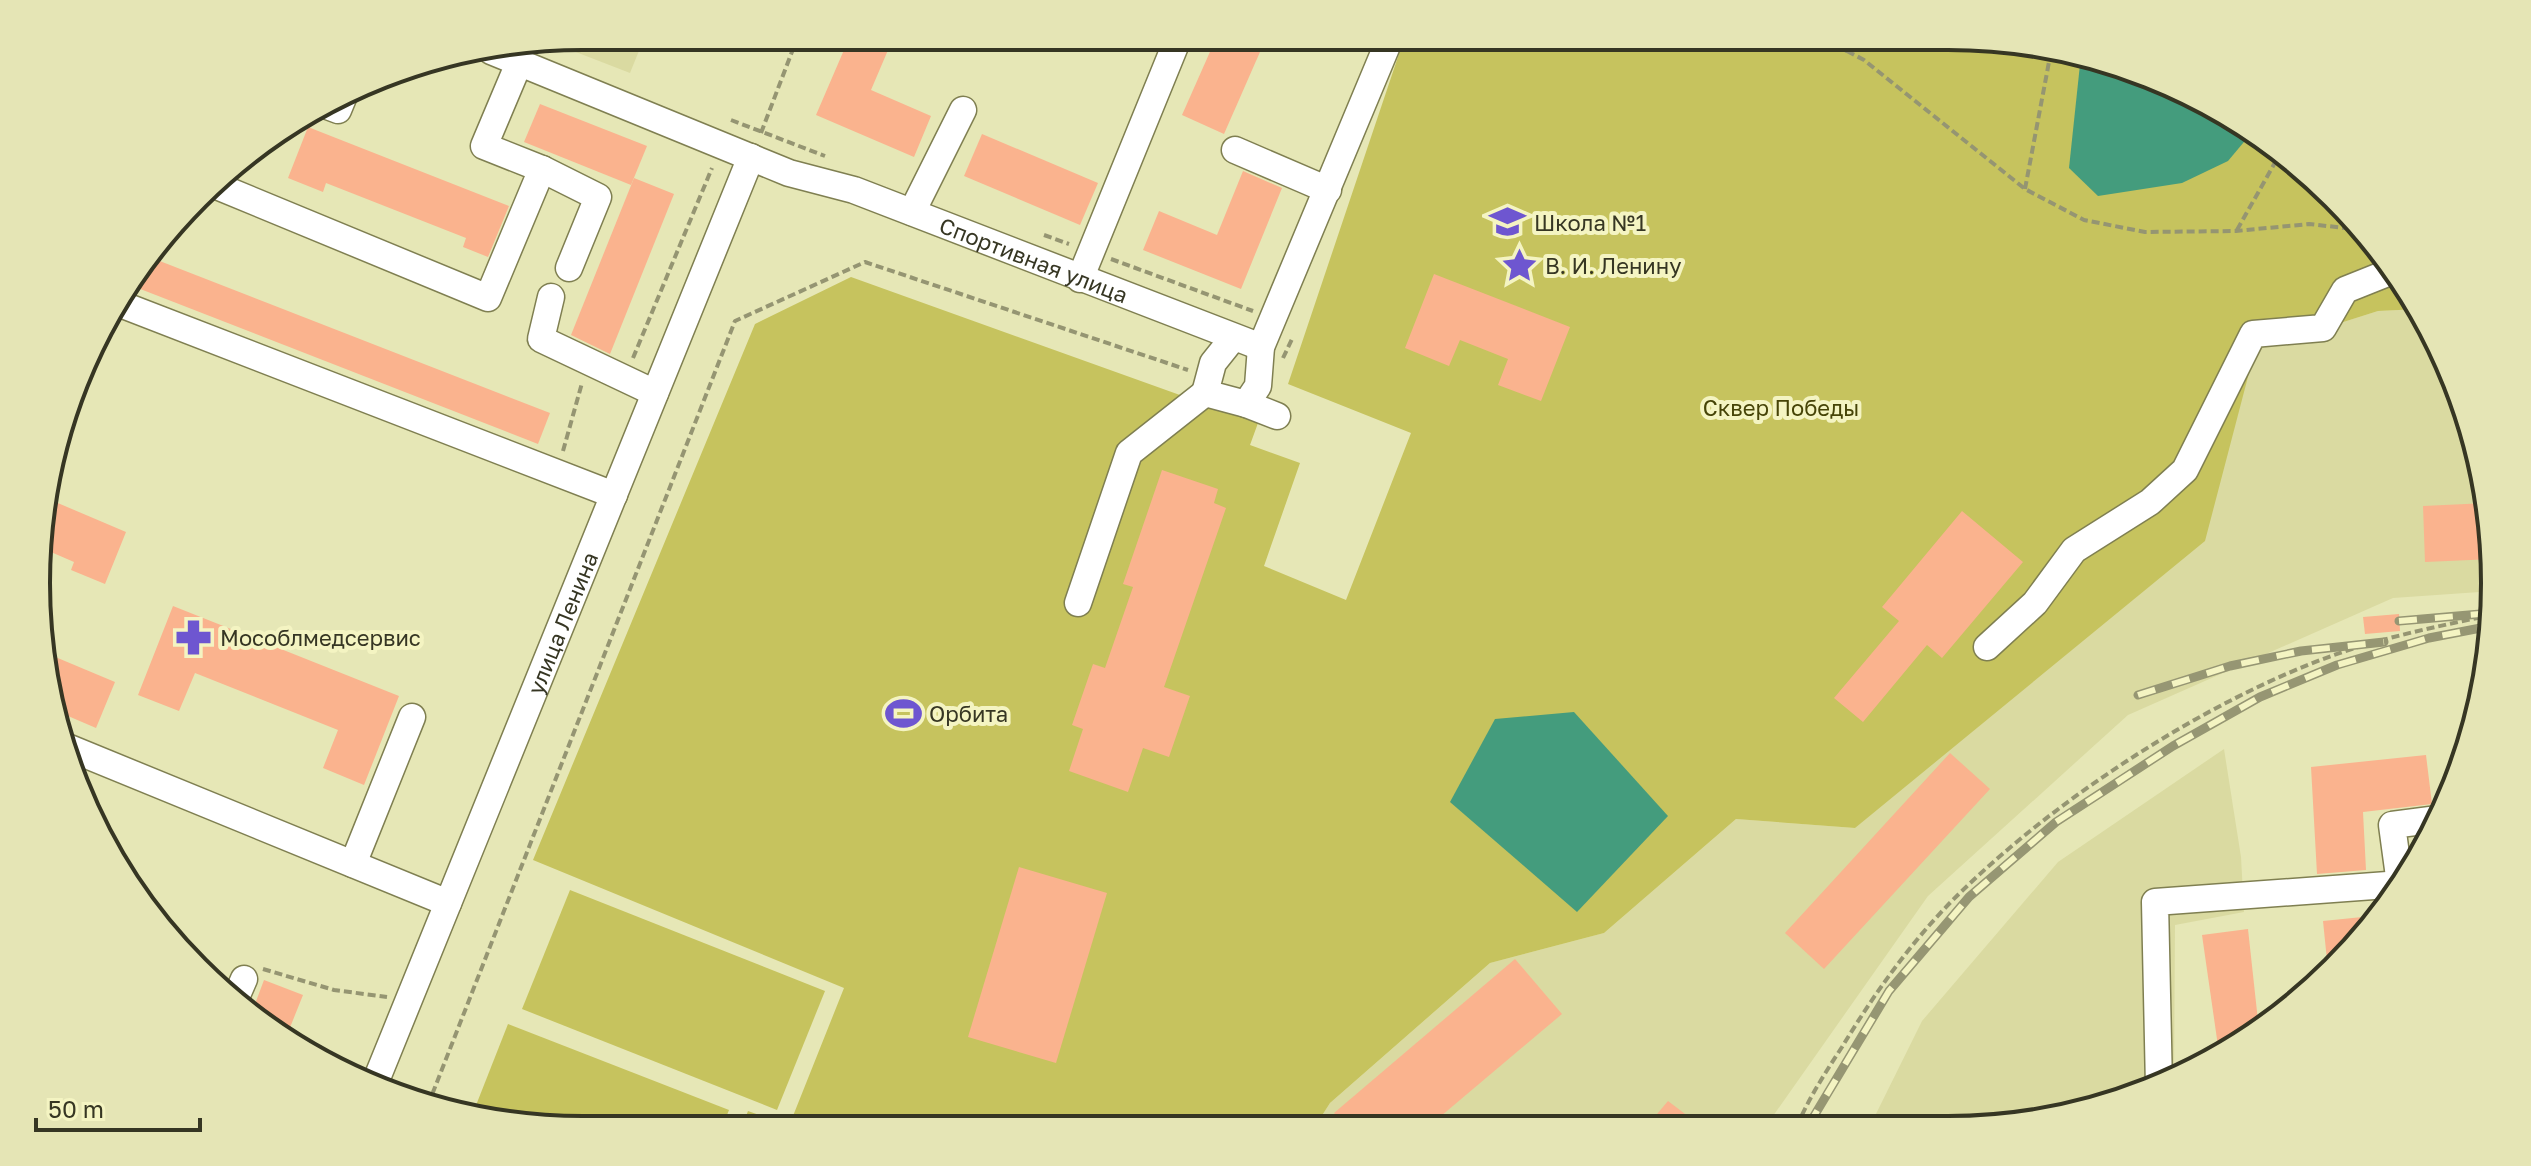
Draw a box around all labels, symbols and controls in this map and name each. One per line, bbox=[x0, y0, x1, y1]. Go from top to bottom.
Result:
school or university icon: Школа №1 bbox=[1489, 203, 1527, 241]
place label: Школа №1 bbox=[1534, 209, 1646, 236]
street label: Спортивная улица bbox=[936, 211, 1132, 308]
place icon: В. И. Ленину bbox=[1500, 246, 1538, 284]
place label: В. И. Ленину bbox=[1545, 252, 1682, 279]
park label: Сквер Победы bbox=[1703, 394, 1859, 421]
street label: улица Ленина bbox=[521, 548, 603, 698]
pharmacy icon: Мособлмедсервис bbox=[175, 618, 213, 656]
place label: Мособлмедсервис bbox=[220, 624, 421, 651]
sports icon: Орбита bbox=[884, 694, 922, 732]
place label: Орбита bbox=[929, 700, 1008, 727]
scale bar bbox=[36, 1082, 200, 1132]
text: 50 m bbox=[48, 1094, 104, 1123]

